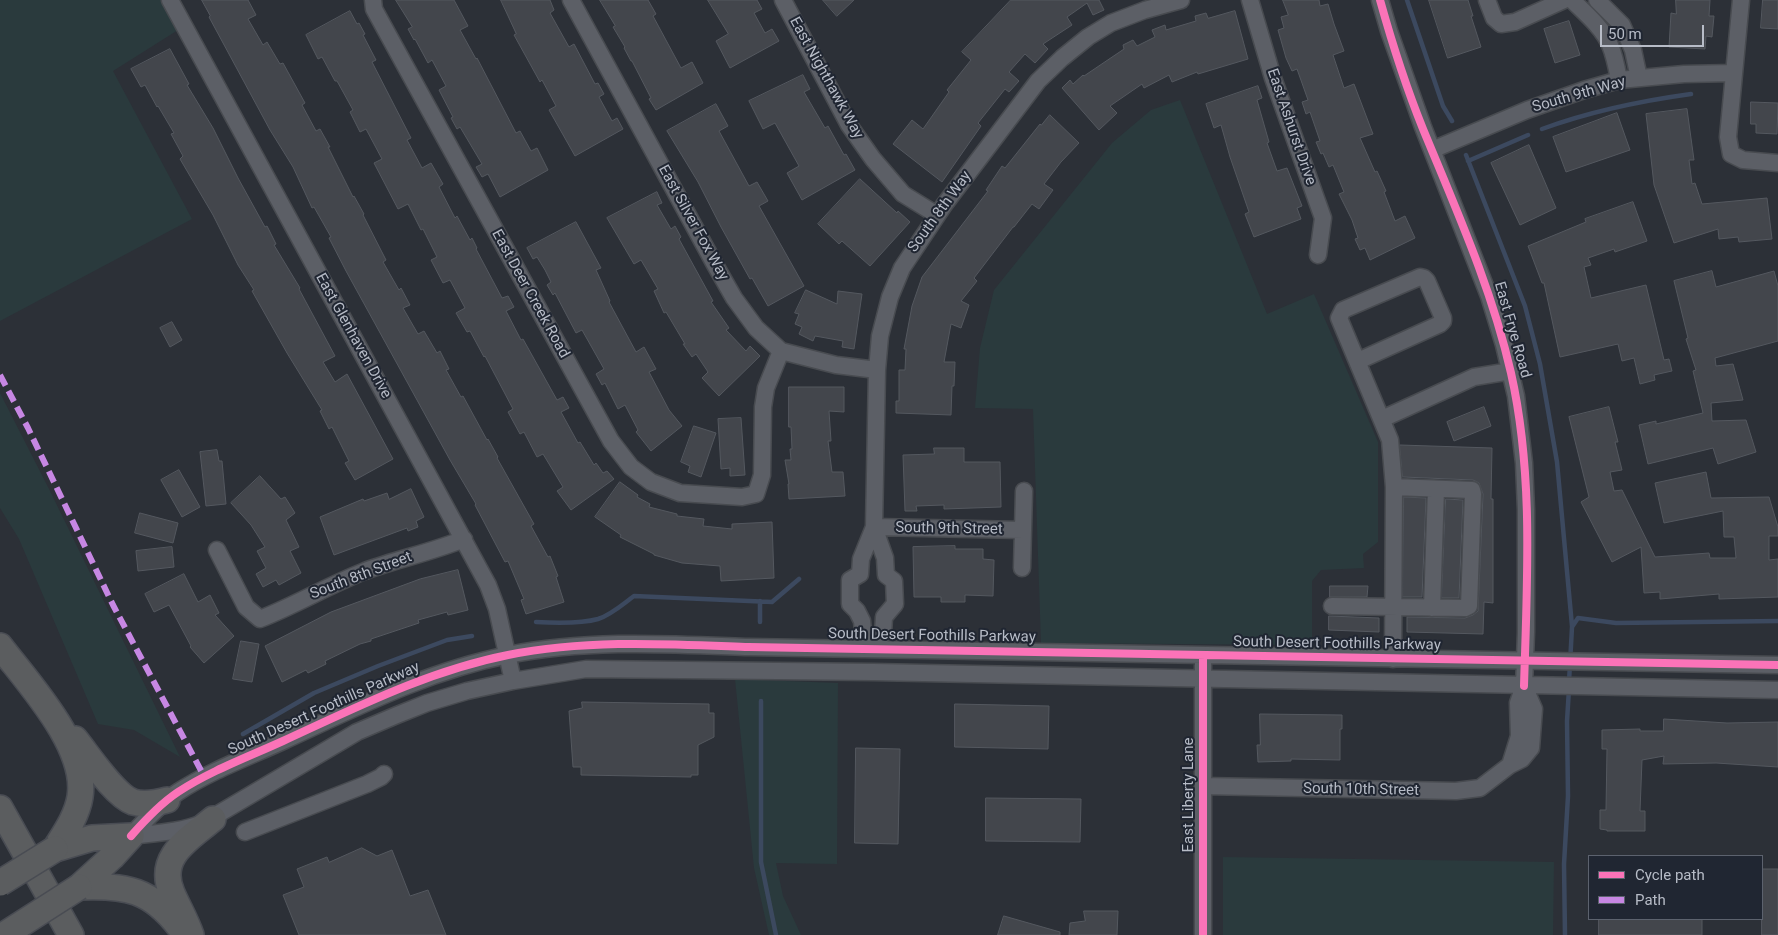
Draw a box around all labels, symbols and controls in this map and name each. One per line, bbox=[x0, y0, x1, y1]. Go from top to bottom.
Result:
street label: East Nighthawk Way bbox=[785, 14, 867, 142]
scale bar bbox=[1603, 15, 1707, 47]
text: 50 m bbox=[1608, 25, 1642, 43]
street label: East Ashurst Drive bbox=[1263, 66, 1319, 188]
street label: South 9th Way bbox=[1530, 73, 1628, 117]
street label: East Silver Fox Way bbox=[654, 162, 732, 284]
street label: South 8th Way bbox=[904, 168, 976, 256]
street label: East Deer Creek Road bbox=[487, 227, 573, 361]
street label: East Glenhaven Drive bbox=[311, 270, 395, 402]
street label: East Frye Road bbox=[1490, 280, 1534, 380]
street label: South 9th Street bbox=[895, 519, 1003, 539]
street label: South 8th Street bbox=[308, 548, 414, 604]
street label: South Desert Foothills Parkway bbox=[828, 625, 1036, 647]
street label: South Desert Foothills Parkway bbox=[1233, 633, 1441, 655]
street label: South Desert Foothills Parkway bbox=[225, 659, 423, 759]
street label: East Liberty Lane bbox=[1180, 738, 1198, 852]
street label: South 10th Street bbox=[1303, 780, 1419, 800]
legend bbox=[1588, 855, 1763, 920]
text: Cycle path bbox=[1635, 866, 1705, 884]
text: Path bbox=[1635, 891, 1666, 909]

